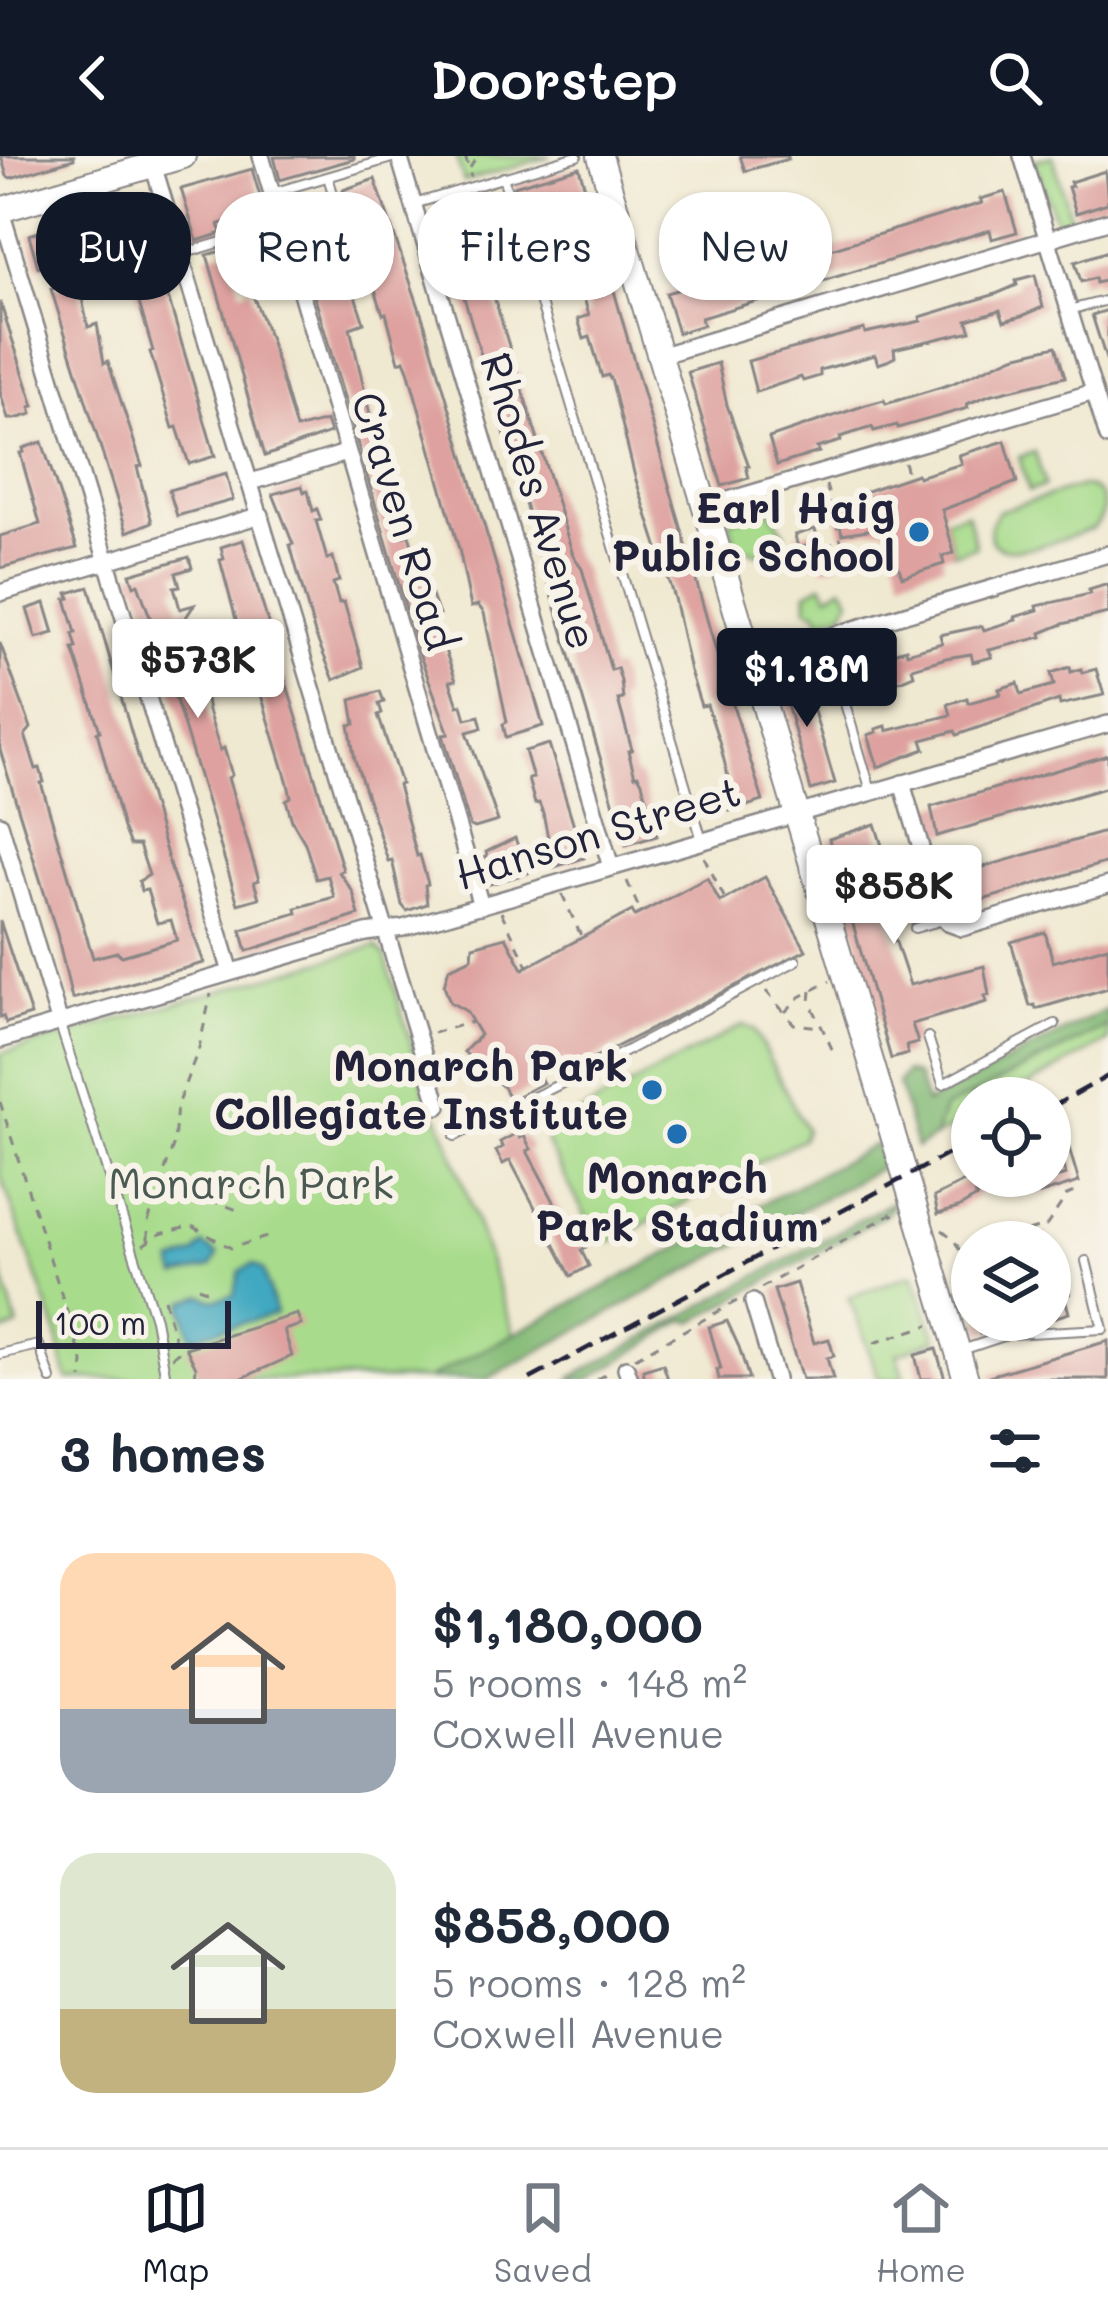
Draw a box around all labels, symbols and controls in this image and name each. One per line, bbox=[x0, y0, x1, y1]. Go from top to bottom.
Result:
text: Doorstep bbox=[430, 43, 678, 114]
icon: back bbox=[60, 45, 126, 111]
icon: search bbox=[982, 45, 1048, 111]
chip: Buy bbox=[36, 192, 191, 300]
chip: Rent bbox=[215, 192, 394, 300]
chip: Filters bbox=[418, 192, 635, 300]
chip: New bbox=[659, 192, 832, 300]
street label: Rhodes Avenue bbox=[469, 346, 612, 656]
street label: Craven Road bbox=[340, 385, 471, 656]
place label: Earl Haig Public School bbox=[612, 479, 895, 582]
marker: Earl Haig Public School bbox=[906, 519, 932, 545]
pin: $573K bbox=[114, 619, 282, 721]
pin: $1.18M bbox=[709, 628, 905, 730]
text: $573K bbox=[139, 632, 257, 683]
text: $1.18M bbox=[744, 641, 870, 692]
street label: Hanson Street bbox=[448, 762, 747, 901]
pin: $858K bbox=[810, 845, 978, 947]
text: $858K bbox=[834, 858, 954, 909]
place label: Monarch Park Collegiate Institute bbox=[214, 1037, 628, 1140]
marker: Monarch Park Collegiate Institute bbox=[639, 1077, 665, 1103]
map controls bbox=[951, 1077, 1071, 1341]
button: locate bbox=[951, 1077, 1071, 1197]
marker: Monarch Park Stadium bbox=[664, 1121, 690, 1147]
place label: Monarch Park Stadium bbox=[535, 1149, 819, 1252]
park label: Monarch Park bbox=[108, 1155, 394, 1210]
button: layers bbox=[951, 1221, 1071, 1341]
scale bar bbox=[36, 1295, 231, 1348]
text: 100 m bbox=[54, 1300, 146, 1343]
text: 3 homes bbox=[60, 1418, 266, 1485]
icon: filters bbox=[982, 1418, 1048, 1484]
text: $1,180,000 bbox=[432, 1589, 703, 1656]
icon: home bbox=[156, 1601, 300, 1745]
text: 5 rooms · 148 m² bbox=[432, 1656, 747, 1707]
text: Coxwell Avenue bbox=[432, 1707, 724, 1758]
text: $858,000 bbox=[432, 1889, 671, 1956]
icon: home bbox=[156, 1901, 300, 2045]
text: 5 rooms · 128 m² bbox=[432, 1956, 746, 2007]
text: Coxwell Avenue bbox=[432, 2007, 724, 2058]
tab: Map bbox=[142, 2175, 209, 2290]
tab: Saved bbox=[494, 2175, 592, 2290]
tab: Home bbox=[876, 2175, 966, 2290]

